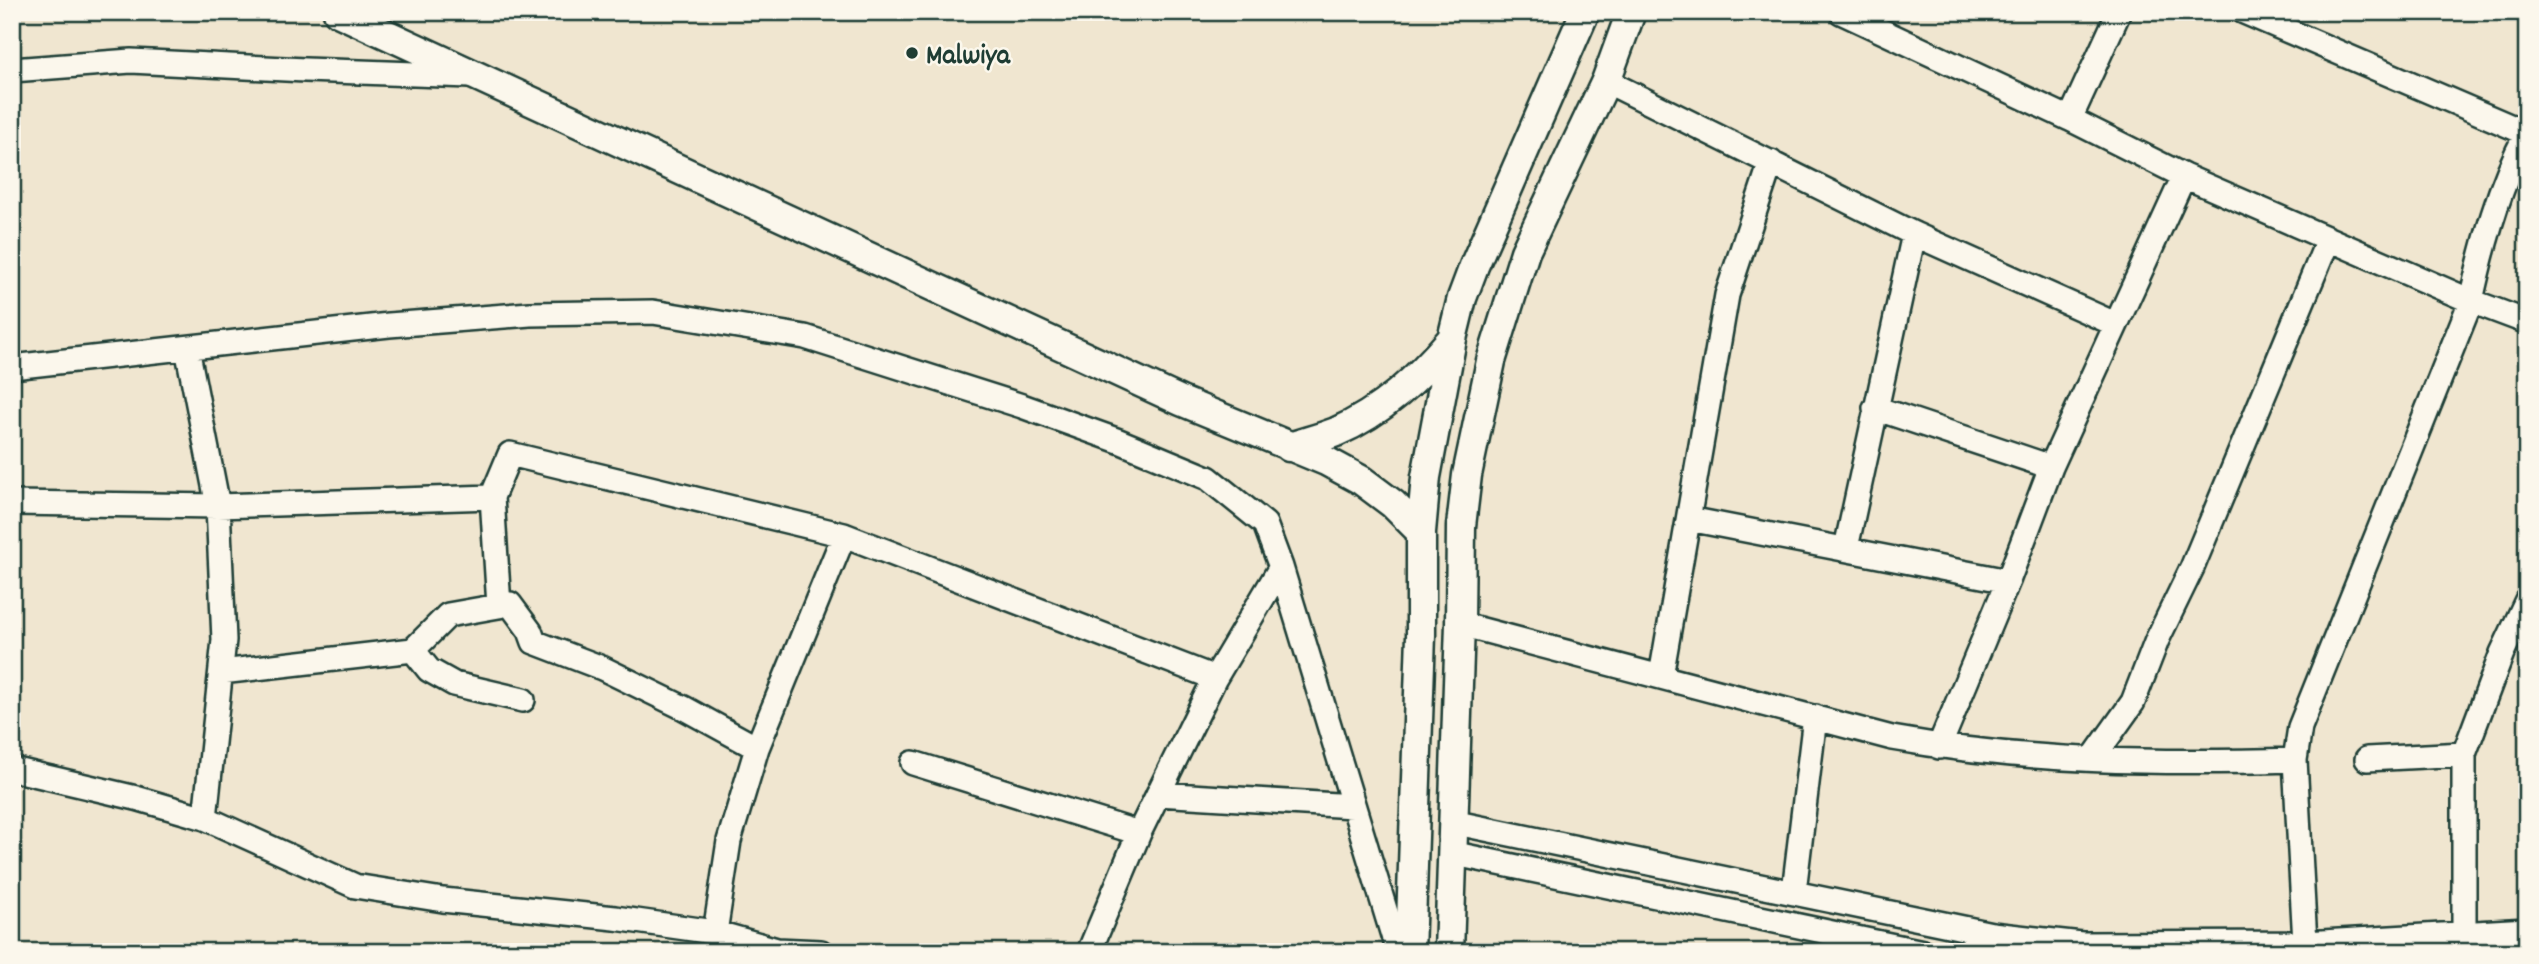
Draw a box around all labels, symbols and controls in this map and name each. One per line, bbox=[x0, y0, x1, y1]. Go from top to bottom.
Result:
place label: Malwiya bbox=[926, 38, 1011, 78]
marker: Malwiya bbox=[904, 45, 920, 61]

